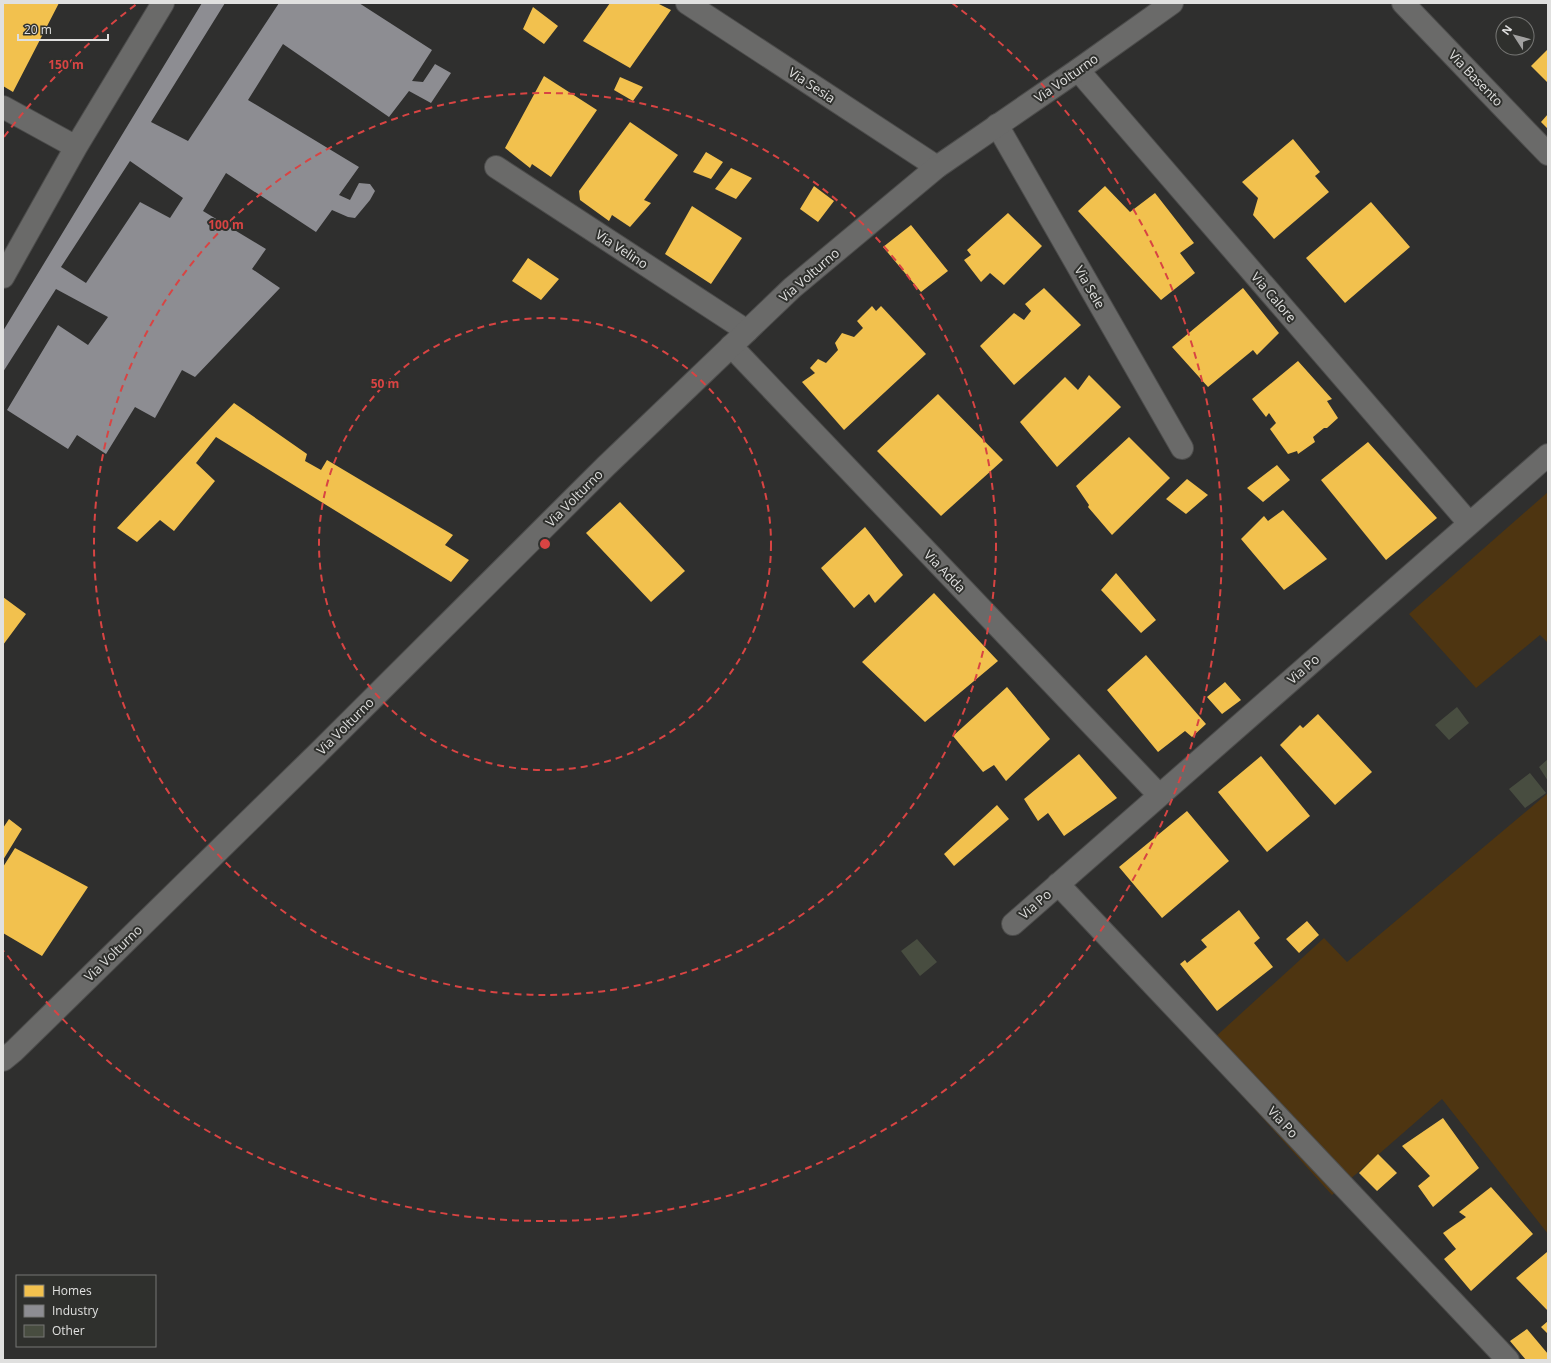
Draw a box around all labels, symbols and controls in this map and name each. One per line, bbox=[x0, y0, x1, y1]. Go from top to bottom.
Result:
scale bar bbox=[18, 16, 108, 42]
north arrow bbox=[1495, 16, 1535, 56]
text: 20 m bbox=[24, 21, 52, 38]
text: N bbox=[1498, 22, 1515, 38]
street label: Via Basento bbox=[1445, 46, 1507, 110]
street label: Via Volturno bbox=[1030, 49, 1102, 107]
text: 150 m bbox=[48, 56, 84, 73]
street label: Via Sesia bbox=[785, 63, 839, 107]
text: 100 m bbox=[208, 216, 244, 233]
street label: Via Velino bbox=[592, 225, 652, 273]
street label: Via Volturno bbox=[775, 244, 843, 306]
street label: Via Sele bbox=[1071, 262, 1109, 312]
street label: Via Calore bbox=[1247, 268, 1301, 326]
text: 50 m bbox=[371, 375, 399, 392]
street label: Via Volturno bbox=[541, 465, 607, 531]
centre of rings bbox=[538, 537, 552, 551]
street label: Via Adda bbox=[920, 546, 970, 596]
street label: Via Po bbox=[1283, 650, 1323, 688]
street label: Via Volturno bbox=[312, 693, 378, 759]
street label: Via Po bbox=[1015, 885, 1055, 923]
street label: Via Volturno bbox=[80, 921, 146, 985]
street label: Via Po bbox=[1264, 1102, 1302, 1142]
legend bbox=[16, 1275, 156, 1347]
text: Homes bbox=[52, 1282, 92, 1299]
text: Industry bbox=[52, 1302, 99, 1319]
text: Other bbox=[52, 1322, 85, 1339]

